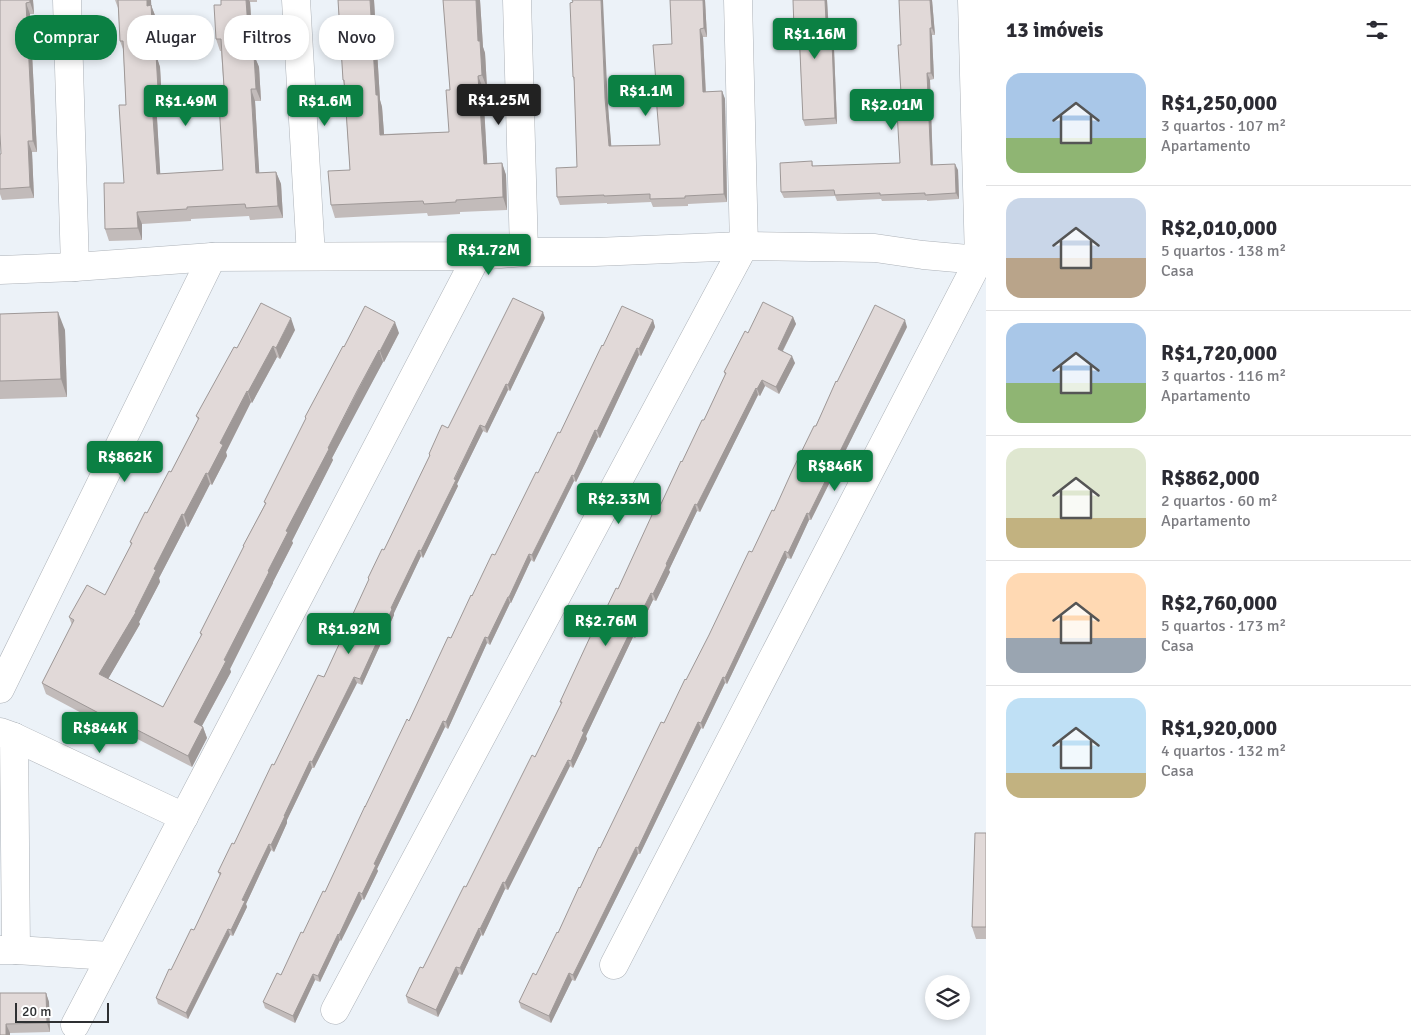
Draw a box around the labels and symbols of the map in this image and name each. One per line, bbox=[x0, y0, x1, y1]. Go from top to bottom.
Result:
pin: R$1.16M bbox=[769, 18, 861, 60]
pin: R$1.1M bbox=[605, 74, 687, 117]
pin: R$1.49M bbox=[140, 84, 232, 127]
pin: R$1.6M bbox=[284, 84, 366, 127]
pin: R$1.25M bbox=[453, 84, 545, 126]
pin: R$2.01M bbox=[846, 88, 938, 131]
pin: R$1.72M bbox=[443, 234, 535, 276]
pin: R$862K bbox=[84, 440, 166, 483]
pin: R$846K bbox=[794, 450, 876, 492]
pin: R$2.33M bbox=[573, 482, 665, 525]
pin: R$2.76M bbox=[560, 604, 652, 647]
pin: R$1.92M bbox=[303, 612, 395, 655]
pin: R$844K bbox=[59, 712, 141, 754]
scale bar bbox=[15, 1000, 109, 1023]

